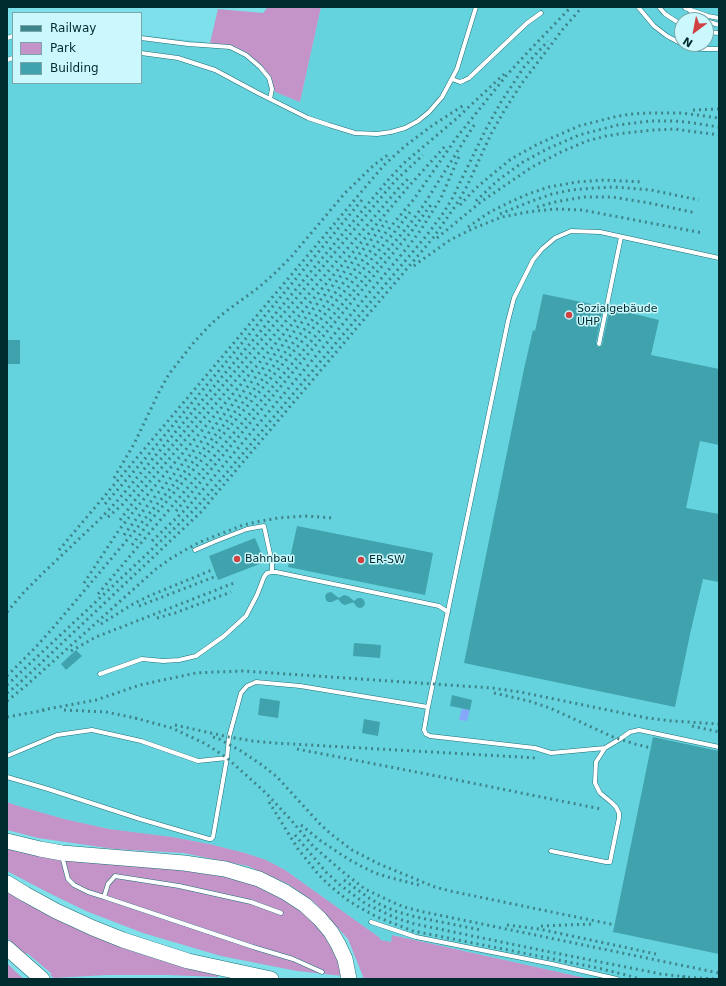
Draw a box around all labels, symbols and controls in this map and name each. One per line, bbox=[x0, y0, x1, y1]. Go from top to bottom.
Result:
legend bbox=[12, 12, 142, 84]
north arrow bbox=[674, 12, 714, 52]
text: Railway bbox=[50, 21, 96, 35]
text: N bbox=[681, 34, 695, 50]
text: Park bbox=[50, 41, 76, 55]
text: Building bbox=[50, 61, 99, 75]
place label: Sozialgebäude UHP bbox=[577, 302, 658, 328]
marker: Sozialgebäude UHP bbox=[564, 310, 574, 320]
place label: Bahnbau bbox=[245, 552, 294, 566]
place label: ER-SW bbox=[369, 553, 405, 567]
marker: Bahnbau bbox=[232, 554, 242, 564]
marker: ER-SW bbox=[356, 555, 366, 565]

